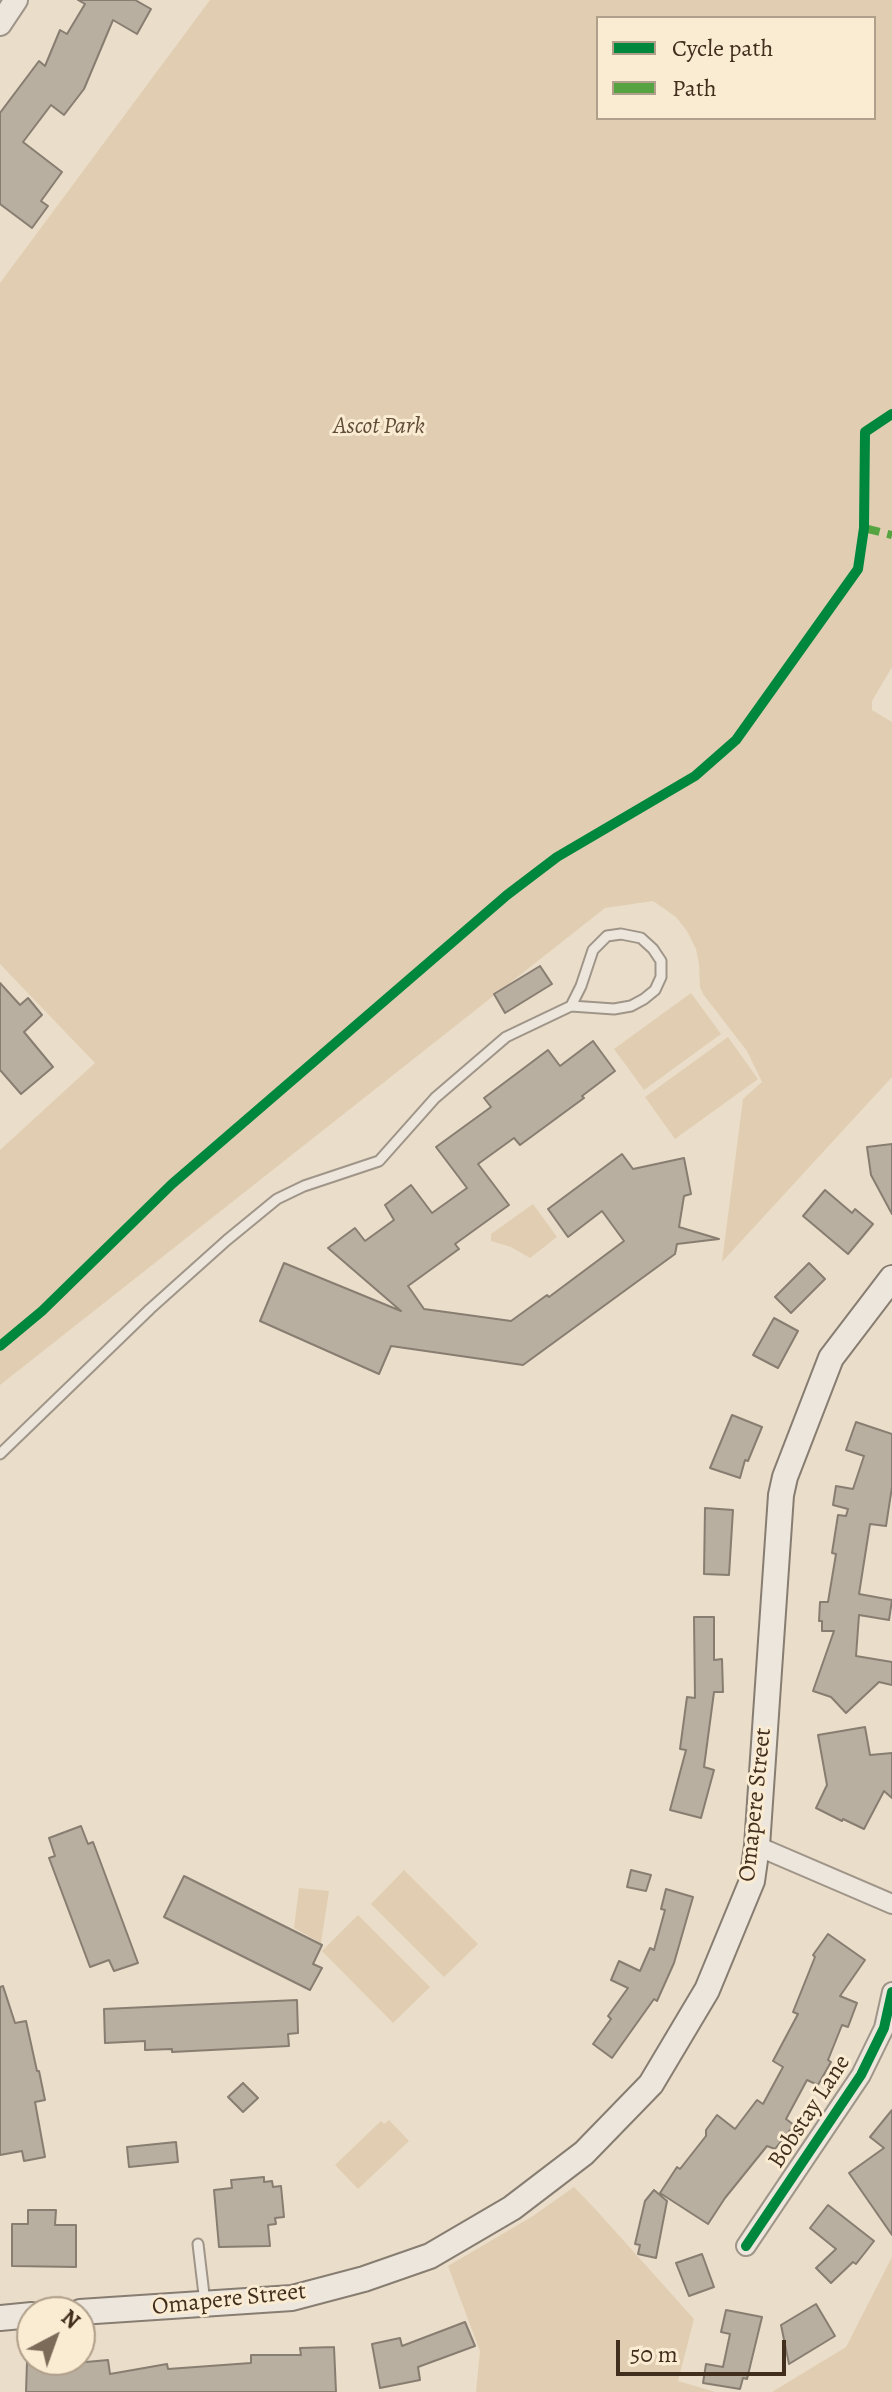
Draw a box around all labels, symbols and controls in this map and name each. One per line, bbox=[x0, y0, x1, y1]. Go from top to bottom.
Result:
legend bbox=[596, 16, 876, 120]
text: Cycle path bbox=[672, 32, 773, 64]
text: Path bbox=[672, 72, 717, 104]
park label: Ascot Park bbox=[333, 413, 425, 441]
street label: Omapere Street bbox=[734, 1727, 778, 1883]
street label: Bobstay Lane bbox=[763, 2050, 857, 2174]
street label: Omapere Street bbox=[151, 2278, 307, 2322]
north arrow bbox=[16, 2296, 96, 2376]
text: N bbox=[55, 2303, 86, 2336]
scale bar bbox=[620, 2324, 790, 2374]
text: 50 m bbox=[630, 2338, 678, 2370]

